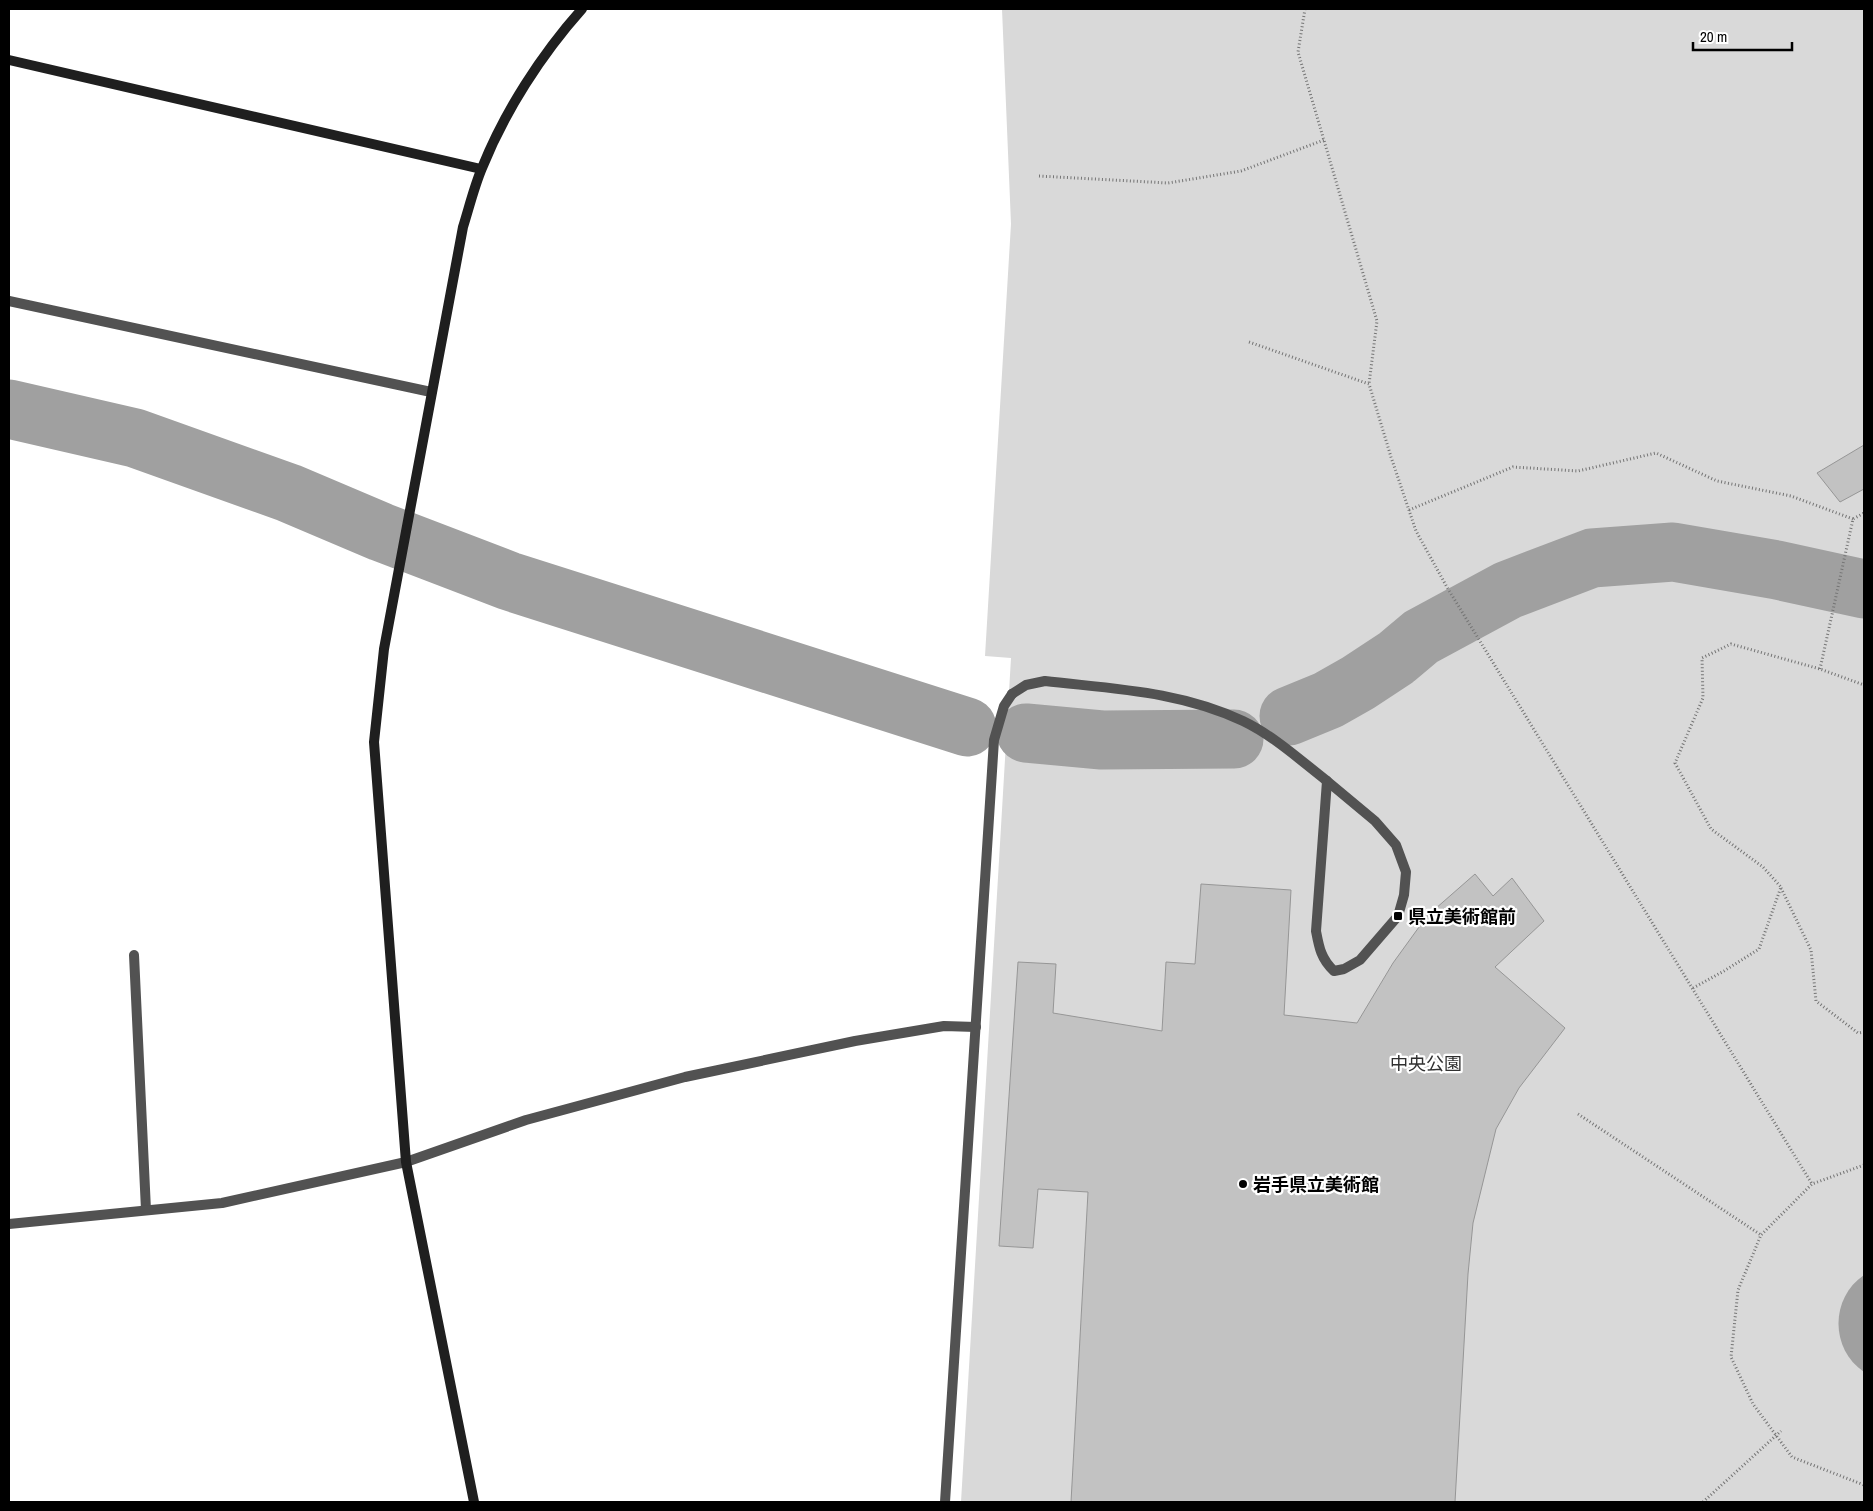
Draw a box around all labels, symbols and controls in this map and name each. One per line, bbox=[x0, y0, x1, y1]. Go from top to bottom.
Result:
scale bar bbox=[1693, 20, 1792, 52]
text: 20 m bbox=[1700, 26, 1727, 47]
place label: 県立美術館前 bbox=[1408, 904, 1516, 929]
marker: 県立美術館前 bbox=[1392, 910, 1404, 922]
park label: 中央公園 bbox=[1390, 1051, 1462, 1076]
place label: 岩手県立美術館 bbox=[1253, 1172, 1379, 1197]
marker: 岩手県立美術館 bbox=[1237, 1178, 1249, 1190]

